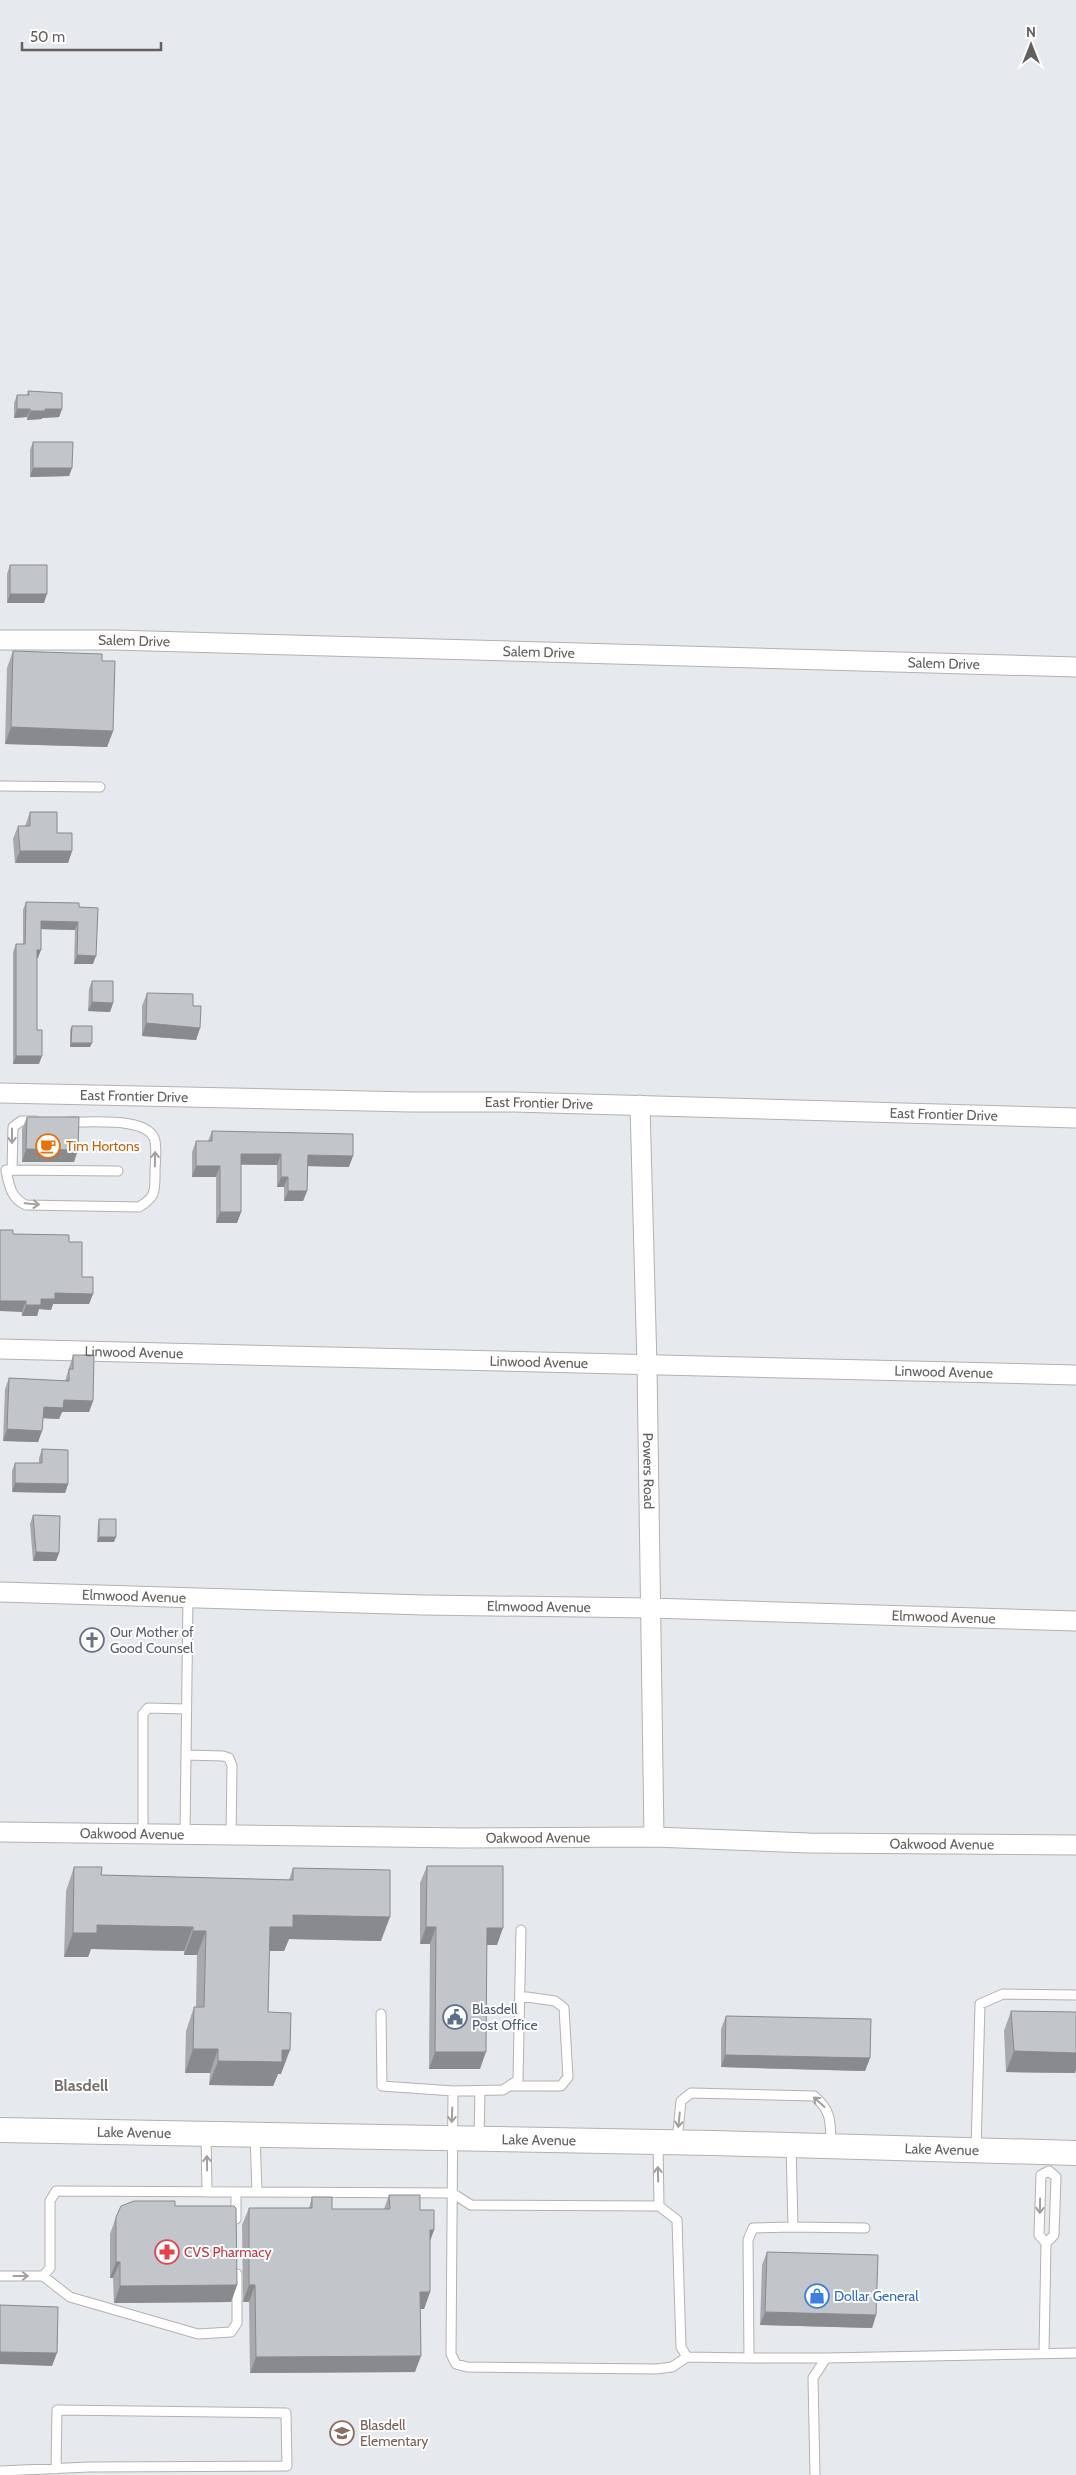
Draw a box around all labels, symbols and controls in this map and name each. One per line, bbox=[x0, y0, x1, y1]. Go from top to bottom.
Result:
scale bar bbox=[22, 20, 161, 52]
north arrow bbox=[1006, 20, 1056, 70]
text: N bbox=[1026, 23, 1036, 41]
text: 50 m bbox=[30, 28, 65, 46]
street label: Salem Drive bbox=[98, 631, 170, 651]
street label: Salem Drive bbox=[502, 642, 575, 662]
street label: Salem Drive bbox=[907, 653, 980, 673]
street label: East Frontier Drive bbox=[80, 1086, 188, 1106]
street label: East Frontier Drive bbox=[485, 1093, 593, 1113]
street label: East Frontier Drive bbox=[889, 1104, 998, 1125]
one-way arrow bbox=[8, 1128, 17, 1144]
cafe icon: Tim Hortons bbox=[35, 1133, 61, 1159]
place label: Tim Hortons bbox=[66, 1137, 140, 1155]
one-way arrow bbox=[150, 1151, 160, 1168]
one-way arrow bbox=[23, 1200, 39, 1209]
street label: Linwood Avenue bbox=[84, 1342, 183, 1362]
street label: Linwood Avenue bbox=[489, 1352, 588, 1372]
street label: Linwood Avenue bbox=[894, 1362, 993, 1382]
street label: Powers Road bbox=[639, 1432, 658, 1509]
street label: Elmwood Avenue bbox=[82, 1586, 186, 1607]
street label: Elmwood Avenue bbox=[487, 1597, 591, 1616]
street label: Elmwood Avenue bbox=[891, 1606, 996, 1628]
place label: Our Mother of Good Counsel bbox=[110, 1623, 194, 1657]
church icon: Our Mother of Good Counsel bbox=[79, 1627, 105, 1653]
street label: Oakwood Avenue bbox=[80, 1824, 184, 1843]
street label: Oakwood Avenue bbox=[486, 1828, 590, 1847]
street label: Oakwood Avenue bbox=[890, 1835, 994, 1853]
place label: Blasdell Post Office bbox=[472, 2000, 538, 2034]
public building icon: Blasdell Post Office bbox=[442, 2004, 468, 2030]
district label: Blasdell bbox=[54, 2076, 108, 2095]
one-way arrow bbox=[813, 2096, 826, 2107]
one-way arrow bbox=[447, 2106, 457, 2123]
one-way arrow bbox=[674, 2111, 684, 2127]
street label: Lake Avenue bbox=[97, 2123, 171, 2142]
street label: Lake Avenue bbox=[502, 2130, 576, 2150]
street label: Lake Avenue bbox=[904, 2139, 979, 2159]
one-way arrow bbox=[202, 2155, 212, 2172]
one-way arrow bbox=[654, 2167, 663, 2183]
one-way arrow bbox=[1035, 2198, 1045, 2214]
pharmacy icon: CVS Pharmacy bbox=[154, 2239, 180, 2265]
place label: CVS Pharmacy bbox=[184, 2243, 272, 2261]
one-way arrow bbox=[13, 2271, 29, 2281]
shop icon: Dollar General bbox=[804, 2283, 830, 2309]
place label: Dollar General bbox=[834, 2287, 919, 2305]
place label: Blasdell Elementary bbox=[360, 2416, 428, 2450]
school or university icon: Blasdell Elementary bbox=[329, 2420, 355, 2446]

